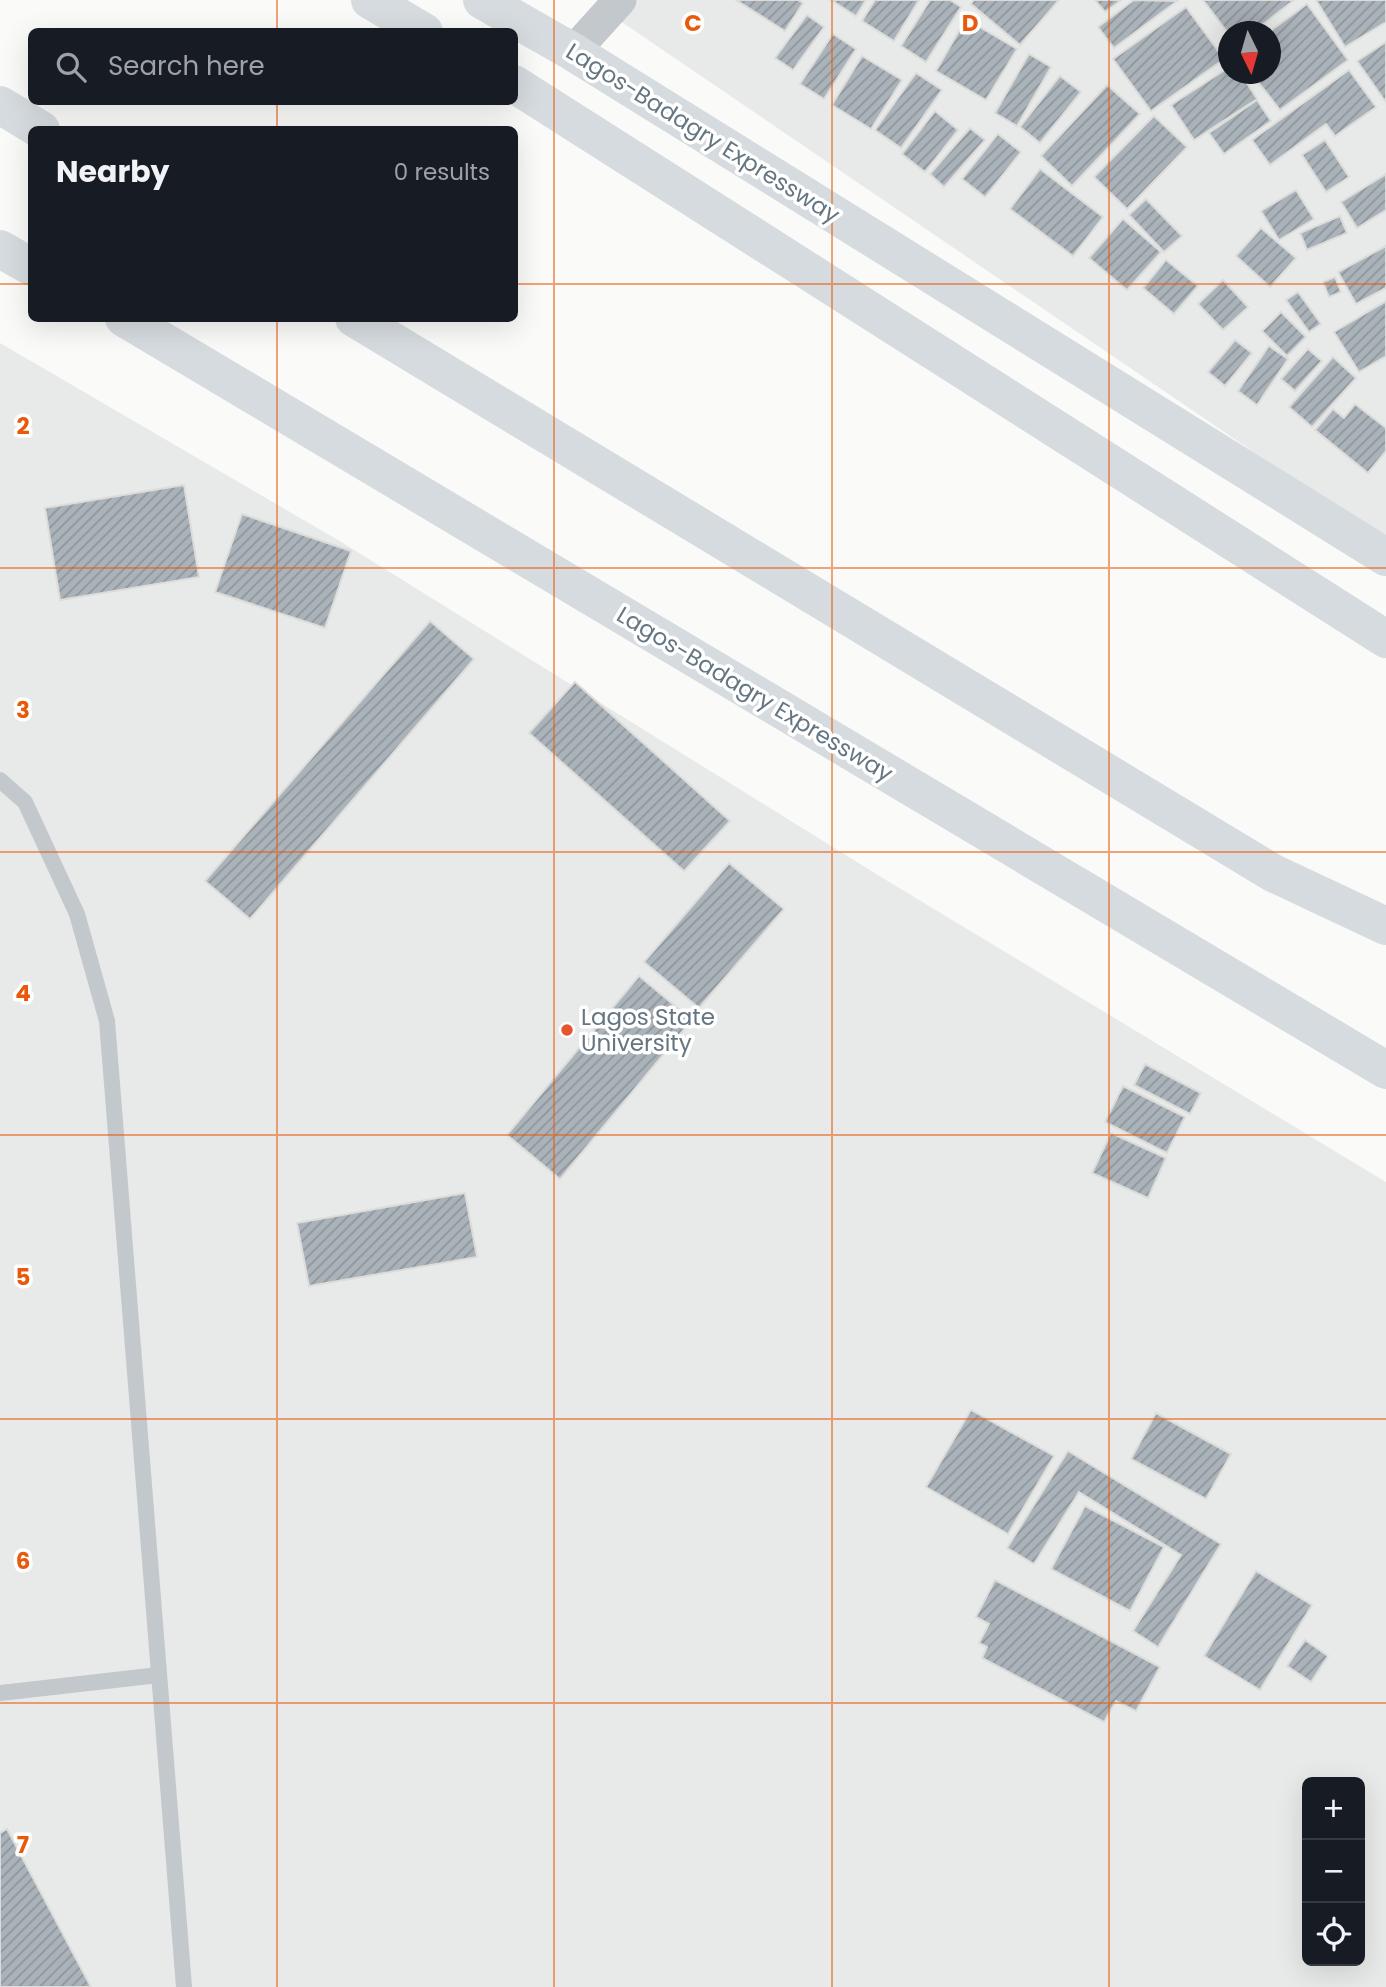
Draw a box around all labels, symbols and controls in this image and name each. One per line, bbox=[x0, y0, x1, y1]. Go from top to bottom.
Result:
text: C bbox=[684, 7, 702, 39]
text: D bbox=[962, 7, 978, 39]
north arrow bbox=[1218, 21, 1281, 84]
search box bbox=[28, 28, 518, 105]
street label: Lagos-Badagry Expressway bbox=[560, 35, 846, 231]
icon: search bbox=[52, 48, 90, 86]
text: Search here bbox=[108, 48, 265, 84]
text: Nearby bbox=[56, 150, 170, 193]
text: 0 results bbox=[394, 156, 490, 188]
text: 2 bbox=[16, 410, 30, 442]
street label: Lagos-Badagry Expressway bbox=[611, 599, 899, 789]
text: 3 bbox=[16, 694, 30, 726]
text: 4 bbox=[15, 977, 31, 1009]
place label: Lagos State University bbox=[581, 1001, 715, 1059]
marker: Lagos State University bbox=[559, 1022, 575, 1038]
text: 5 bbox=[16, 1261, 30, 1293]
text: 6 bbox=[16, 1545, 30, 1577]
map controls bbox=[1302, 1777, 1365, 1966]
button: + bbox=[1302, 1777, 1365, 1840]
text: 7 bbox=[17, 1829, 29, 1861]
button: − bbox=[1302, 1840, 1365, 1903]
button: locate bbox=[1302, 1903, 1365, 1966]

